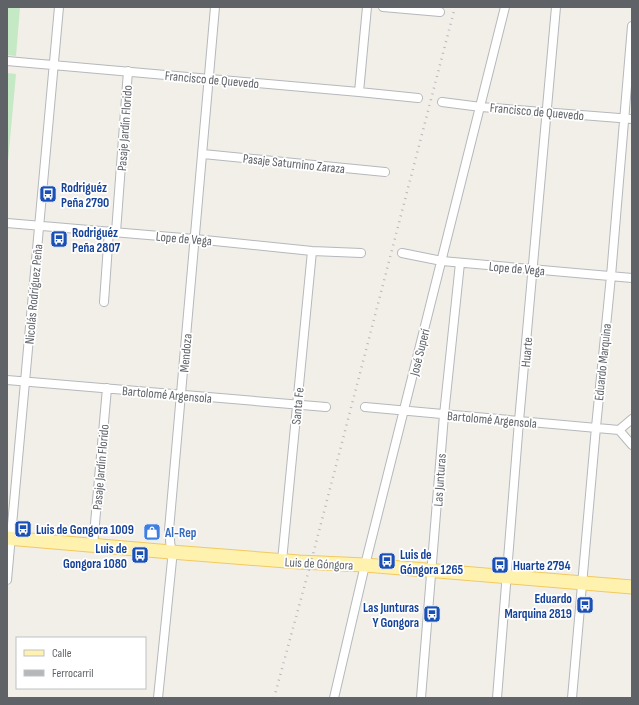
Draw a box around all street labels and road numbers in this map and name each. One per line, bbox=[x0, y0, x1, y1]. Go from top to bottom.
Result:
street label: Francisco de Quevedo bbox=[164, 68, 260, 92]
street label: Pasaje Jardín Florido bbox=[114, 85, 136, 171]
street label: Francisco de Quevedo bbox=[489, 100, 585, 124]
street label: Pasaje Saturnino Zaraza bbox=[242, 151, 346, 177]
street label: Lope de Vega bbox=[155, 229, 213, 249]
street label: Nicolás Rodríguez Peña bbox=[22, 243, 46, 345]
street label: Lope de Vega bbox=[488, 259, 546, 279]
street label: Eduardo Marquina bbox=[591, 323, 615, 402]
street label: José Superí bbox=[406, 327, 434, 378]
street label: Mendoza bbox=[176, 333, 196, 373]
street label: Huarte bbox=[518, 336, 536, 368]
street label: Bartolomé Argensola bbox=[121, 383, 212, 407]
street label: Santa Fe bbox=[288, 387, 308, 425]
street label: Bartolomé Argensola bbox=[446, 408, 537, 432]
street label: Pasaje Jardín Florido bbox=[89, 424, 113, 511]
street label: Las Junturas bbox=[430, 453, 450, 507]
street label: Luis de Góngora bbox=[284, 554, 354, 574]

